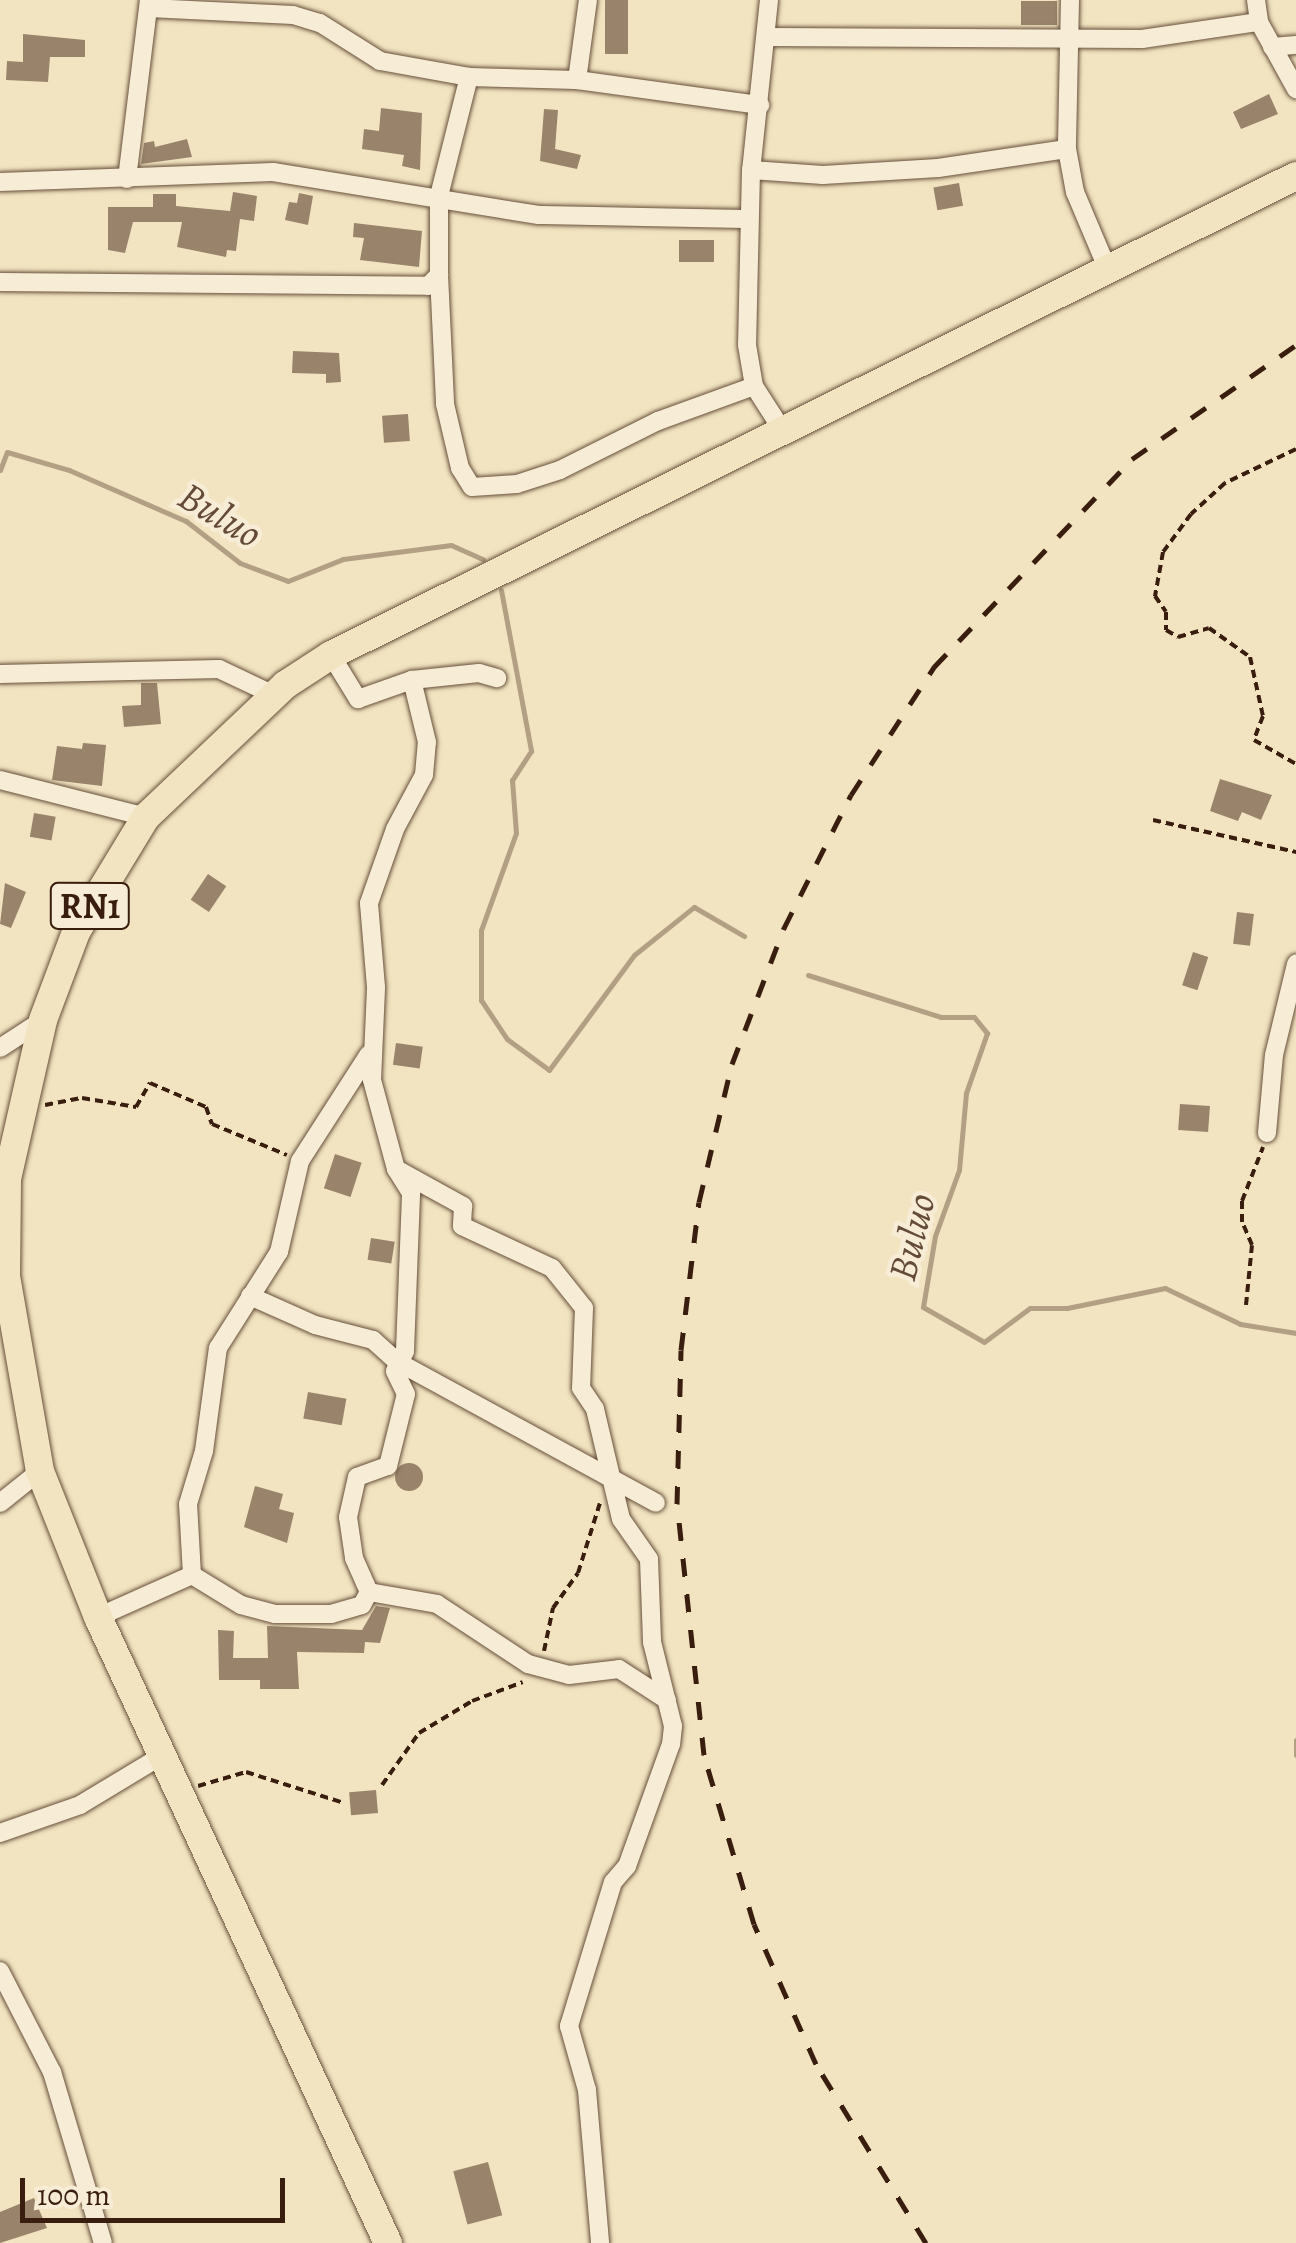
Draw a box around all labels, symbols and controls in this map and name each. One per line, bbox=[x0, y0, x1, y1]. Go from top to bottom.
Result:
water label: Buluo bbox=[170, 472, 270, 558]
road number: RN1 bbox=[48, 876, 132, 936]
water label: Buluo bbox=[878, 1188, 946, 1286]
scale bar bbox=[25, 2158, 290, 2220]
text: 100 m bbox=[37, 2175, 110, 2215]

